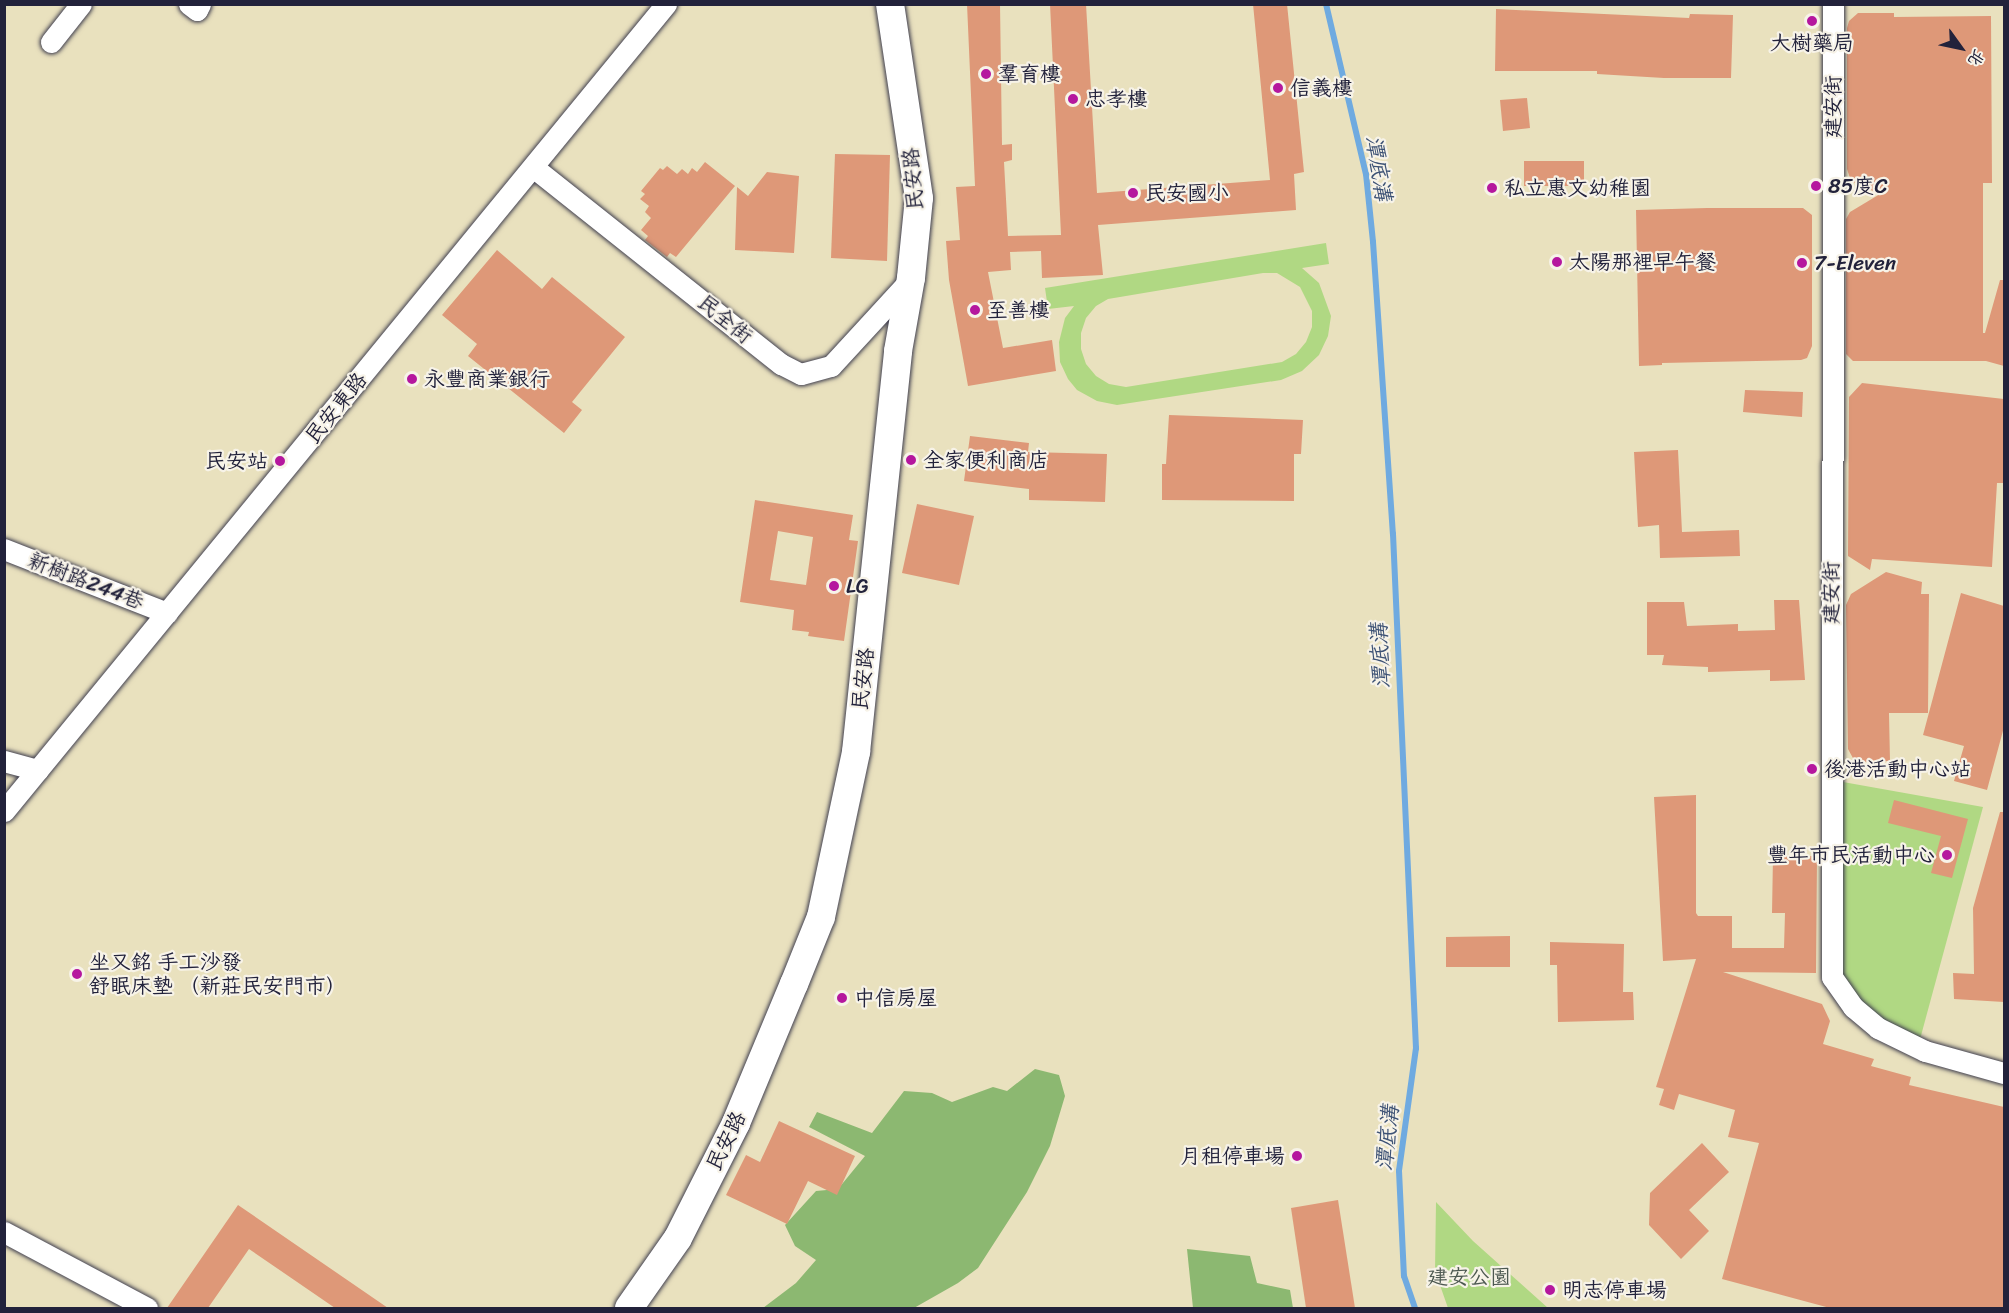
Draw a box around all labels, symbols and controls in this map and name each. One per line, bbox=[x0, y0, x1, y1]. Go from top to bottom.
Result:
marker: 大樹藥局 bbox=[1805, 14, 1819, 28]
north arrow bbox=[1931, 18, 1991, 78]
place label: 大樹藥局 bbox=[1770, 30, 1854, 56]
text: 北 bbox=[1960, 43, 1993, 73]
place label: 羣育樓 bbox=[998, 61, 1061, 87]
marker: 羣育樓 bbox=[979, 67, 993, 81]
place label: 信義樓 bbox=[1290, 75, 1353, 101]
street label: 建安街 bbox=[1820, 76, 1846, 138]
marker: 信義樓 bbox=[1271, 81, 1285, 95]
place label: 忠孝樓 bbox=[1085, 86, 1148, 112]
marker: 忠孝樓 bbox=[1066, 92, 1080, 106]
water label: 潭底溝 bbox=[1361, 133, 1397, 203]
street label: 民安路 bbox=[898, 147, 928, 211]
place label: 85度C bbox=[1828, 173, 1888, 199]
place label: 私立惠文幼稚園 bbox=[1504, 175, 1651, 201]
marker: 85度C bbox=[1809, 179, 1823, 193]
place label: 民安國小 bbox=[1145, 180, 1229, 206]
marker: 私立惠文幼稚園 bbox=[1485, 181, 1499, 195]
marker: 民安國小 bbox=[1126, 186, 1140, 200]
place label: 太陽那裡早午餐 bbox=[1569, 249, 1716, 275]
place label: 7-Eleven bbox=[1814, 250, 1896, 276]
marker: 太陽那裡早午餐 bbox=[1550, 255, 1564, 269]
marker: 7-Eleven bbox=[1795, 256, 1809, 270]
street label: 民全街 bbox=[693, 289, 757, 349]
place label: 至善樓 bbox=[987, 297, 1050, 323]
marker: 至善樓 bbox=[968, 303, 982, 317]
place label: 永豐商業銀行 bbox=[424, 366, 550, 392]
street label: 民安東路 bbox=[300, 367, 372, 449]
marker: 永豐商業銀行 bbox=[405, 372, 419, 386]
place label: 全家便利商店 bbox=[923, 447, 1049, 473]
place label: 民安站 bbox=[205, 448, 268, 474]
marker: 全家便利商店 bbox=[904, 453, 918, 467]
marker: 民安站 bbox=[273, 454, 287, 468]
street label: 新樹路244巷 bbox=[24, 547, 148, 615]
street label: 建安街 bbox=[1818, 562, 1844, 624]
place label: LG bbox=[846, 573, 869, 599]
marker: LG bbox=[827, 579, 841, 593]
water label: 潭底溝 bbox=[1365, 622, 1395, 690]
street label: 民安路 bbox=[847, 646, 879, 712]
place label: 後港活動中心站 bbox=[1824, 756, 1971, 782]
marker: 後港活動中心站 bbox=[1805, 762, 1819, 776]
place label: 豐年市民活動中心 bbox=[1767, 842, 1935, 868]
marker: 豐年市民活動中心 bbox=[1940, 848, 1954, 862]
place label: 坐又銘 手工沙發 舒眠床墊 （新莊民安門市） bbox=[89, 949, 346, 999]
marker: 坐又銘 手工沙發 舒眠床墊 （新莊民安門市） bbox=[70, 967, 84, 981]
place label: 中信房屋 bbox=[854, 985, 938, 1011]
marker: 中信房屋 bbox=[835, 991, 849, 1005]
water label: 潭底溝 bbox=[1370, 1104, 1404, 1172]
street label: 民安路 bbox=[701, 1107, 751, 1175]
place label: 月租停車場 bbox=[1180, 1143, 1285, 1169]
marker: 月租停車場 bbox=[1290, 1149, 1304, 1163]
park label: 建安公園 bbox=[1427, 1264, 1511, 1290]
place label: 明志停車場 bbox=[1562, 1277, 1667, 1303]
marker: 明志停車場 bbox=[1543, 1283, 1557, 1297]

